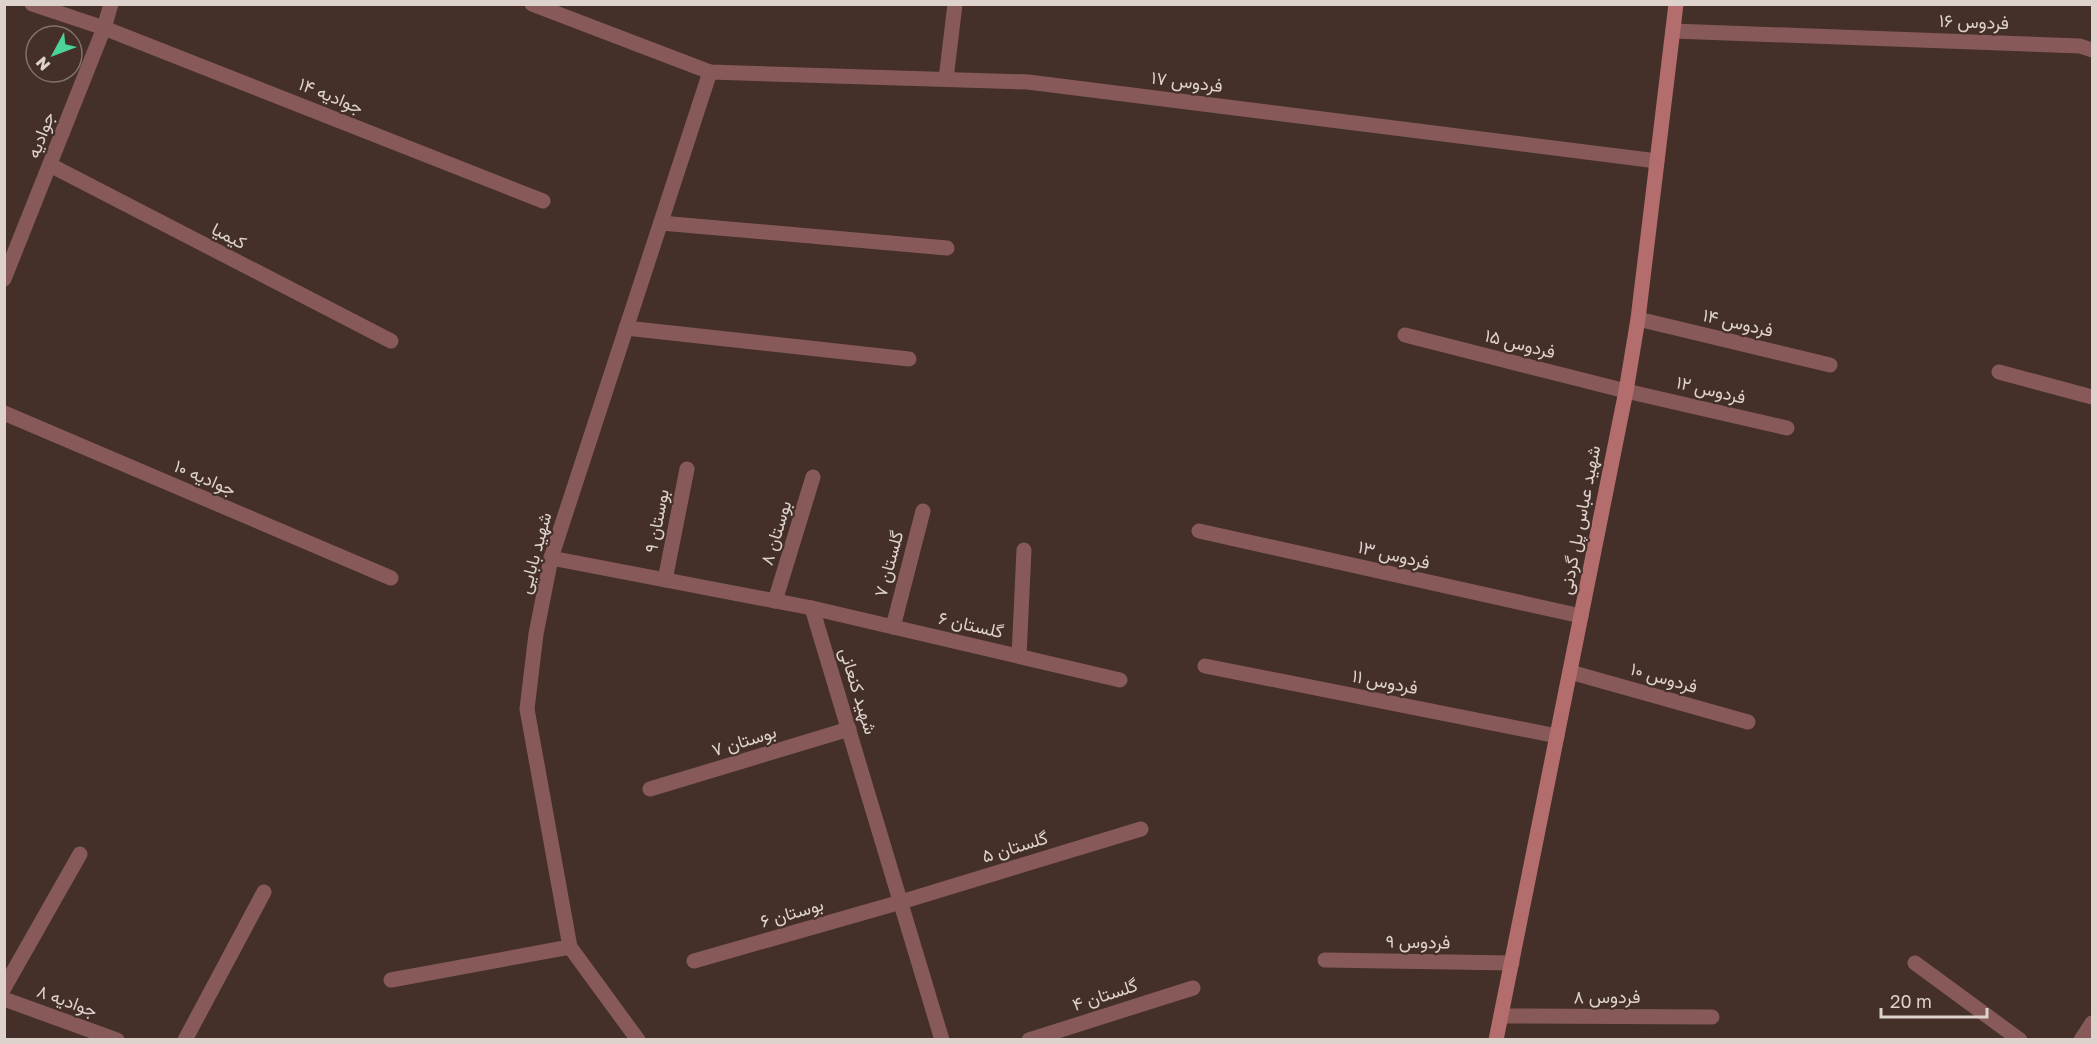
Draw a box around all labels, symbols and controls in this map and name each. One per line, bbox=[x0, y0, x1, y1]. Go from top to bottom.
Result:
street label: فردوس ۱۶ bbox=[1939, 9, 2009, 34]
north arrow bbox=[24, 24, 84, 84]
text: N bbox=[31, 53, 54, 75]
street label: فردوس ۱۷ bbox=[1150, 66, 1224, 97]
street label: جوادیه ۱۴ bbox=[295, 72, 367, 119]
street label: جوادیه bbox=[21, 108, 60, 161]
street label: کیمیا bbox=[208, 217, 251, 253]
street label: فردوس ۱۴ bbox=[1701, 303, 1776, 342]
street label: فردوس ۱۵ bbox=[1482, 324, 1558, 363]
street label: فردوس ۱۲ bbox=[1674, 370, 1748, 409]
street label: شهید عباس پل گردنی bbox=[1554, 443, 1606, 597]
street label: جوادیه ۱۰ bbox=[171, 454, 240, 501]
street label: بوستان ۹ bbox=[639, 487, 674, 555]
street label: بوستان ۸ bbox=[755, 498, 796, 568]
street label: شهید بابایی bbox=[513, 510, 556, 596]
street label: گلستان ۷ bbox=[869, 528, 907, 599]
street label: فردوس ۱۳ bbox=[1356, 535, 1432, 574]
street label: گلستان ۶ bbox=[937, 606, 1006, 642]
street label: شهید کنعانی bbox=[834, 645, 883, 737]
street label: فردوس ۱۰ bbox=[1628, 657, 1700, 698]
street label: فردوس ۱۱ bbox=[1350, 664, 1420, 699]
street label: بوستان ۷ bbox=[709, 720, 779, 761]
street label: گلستان ۵ bbox=[979, 826, 1050, 866]
street label: بوستان ۶ bbox=[758, 893, 826, 932]
street label: فردوس ۹ bbox=[1385, 929, 1451, 954]
street label: گلستان ۴ bbox=[1069, 973, 1140, 1015]
street label: جوادیه ۸ bbox=[34, 979, 101, 1022]
scale bar bbox=[1881, 981, 1988, 1019]
street label: فردوس ۸ bbox=[1574, 985, 1640, 1008]
text: 20 m bbox=[1890, 990, 1932, 1012]

